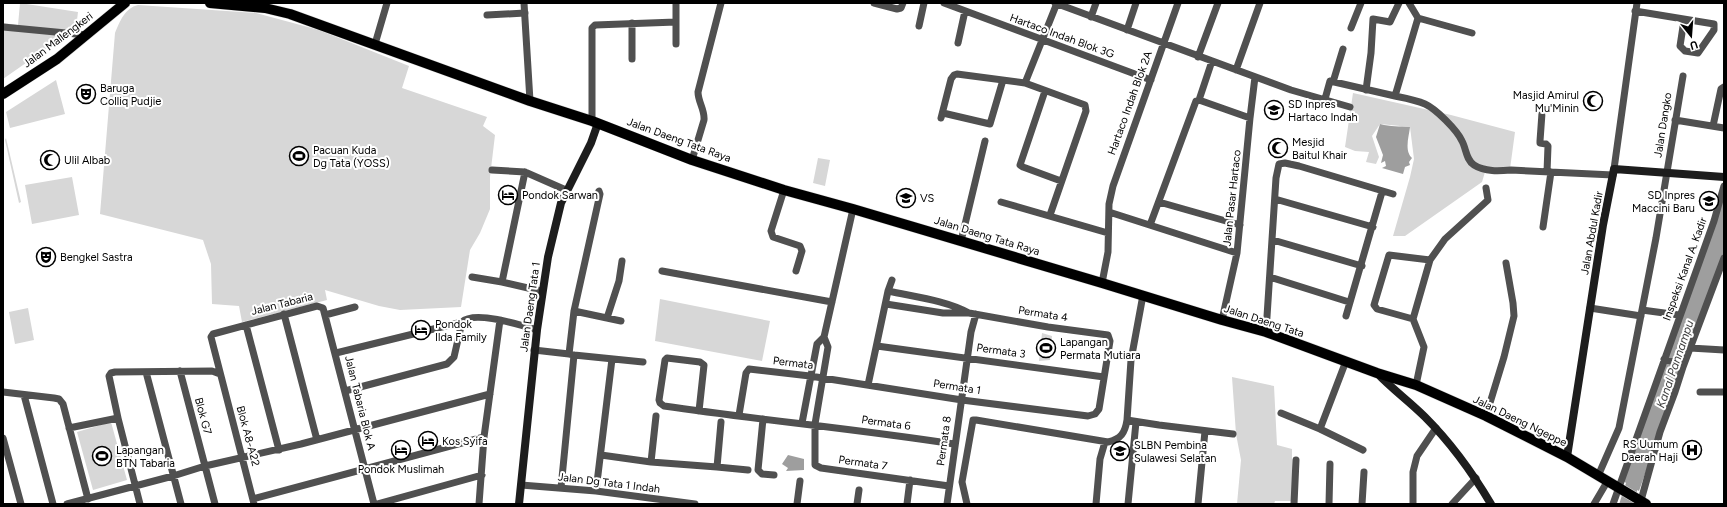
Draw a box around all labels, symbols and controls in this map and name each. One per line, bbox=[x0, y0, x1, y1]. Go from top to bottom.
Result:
street label: Jalan Mallengkeri bbox=[21, 10, 95, 70]
street label: Hartaco Indah Blok 3G bbox=[1008, 11, 1116, 61]
north arrow bbox=[1671, 16, 1711, 56]
text: U bbox=[1688, 38, 1699, 53]
street label: Hartaco Indah Blok 2A bbox=[1105, 49, 1155, 157]
place label: Baruga Colliq Pudjie bbox=[100, 82, 161, 108]
theatre icon: Baruga Colliq Pudjie bbox=[75, 83, 97, 105]
place label: Masjid Amirul Mu'Minin bbox=[1513, 89, 1579, 115]
mosque icon: Masjid Amirul Mu'Minin bbox=[1582, 90, 1604, 112]
street label: Jalan Dangko bbox=[1651, 92, 1675, 158]
place label: SD Inpres Hartaco Indah bbox=[1288, 98, 1358, 124]
school or university icon: SD Inpres Hartaco Indah bbox=[1263, 99, 1285, 121]
street label: Jalan Daeng Tata Raya bbox=[625, 115, 733, 165]
place label: Mesjid Baitul Khair bbox=[1292, 136, 1347, 162]
mosque icon: Mesjid Baitul Khair bbox=[1267, 137, 1289, 159]
place label: Pacuan Kuda Dg Tata (YOSS) bbox=[313, 144, 390, 170]
sports icon: Pacuan Kuda Dg Tata (YOSS) bbox=[288, 145, 310, 167]
mosque icon: Ulil Albab bbox=[39, 149, 61, 171]
street label: Jalan Pasar Hartaco bbox=[1220, 149, 1244, 247]
place label: Ulil Albab bbox=[64, 154, 110, 167]
hotel icon: Pondok Sarwan bbox=[497, 184, 519, 206]
school or university icon: VS bbox=[895, 187, 917, 209]
place label: Pondok Sarwan bbox=[522, 189, 598, 202]
place label: SD Inpres Maccini Baru bbox=[1632, 189, 1695, 215]
street label: Jalan Abdul Kadir bbox=[1578, 190, 1606, 276]
school or university icon: SD Inpres Maccini Baru bbox=[1698, 190, 1720, 212]
place label: VS bbox=[920, 192, 935, 205]
street label: Jalan Daeng Tata Raya bbox=[933, 214, 1041, 258]
street label: Inspeksi Kanal A. Kadir bbox=[1660, 215, 1710, 322]
theatre icon: Bengkel Sastra bbox=[35, 246, 57, 268]
place label: Bengkel Sastra bbox=[60, 251, 133, 264]
street label: Jalan Daeng Tata 1 bbox=[517, 261, 543, 353]
street label: Jalan Tabaria bbox=[250, 290, 314, 318]
street label: Jalan Daeng Tata bbox=[1222, 302, 1306, 340]
street label: Permata 4 bbox=[1017, 304, 1069, 324]
place label: Pondok Ilda Family bbox=[435, 318, 487, 344]
water label: Kanal Pannampu bbox=[1653, 318, 1697, 410]
hotel icon: Pondok Ilda Family bbox=[410, 319, 432, 341]
place label: Lapangan Permata Mutiara bbox=[1060, 336, 1141, 362]
sports icon: Lapangan Permata Mutiara bbox=[1035, 337, 1057, 359]
street label: Permata 3 bbox=[976, 341, 1026, 361]
street label: Jalan Tabaria Blok A bbox=[342, 354, 378, 452]
street label: Permata bbox=[772, 354, 814, 372]
street label: Permata 1 bbox=[932, 377, 982, 397]
street label: Jalan Daeng Ngeppe bbox=[1471, 393, 1569, 449]
street label: Blok G7 bbox=[192, 396, 214, 436]
street label: Blok A8-A22 bbox=[234, 404, 262, 468]
street label: Permata 6 bbox=[861, 413, 911, 433]
street label: Permata 8 bbox=[934, 415, 954, 467]
hotel icon: Kos Syifa bbox=[417, 430, 439, 452]
place label: Kos Syifa bbox=[442, 435, 488, 448]
place label: RS Uumum Daerah Haji bbox=[1621, 438, 1678, 464]
hotel icon: Pondok Muslimah bbox=[390, 439, 412, 461]
place label: SLBN Pembina Sulawesi Selatan bbox=[1134, 439, 1216, 465]
hospital icon: RS Uumum Daerah Haji bbox=[1681, 439, 1703, 461]
school or university icon: SLBN Pembina Sulawesi Selatan bbox=[1109, 440, 1131, 462]
place label: Lapangan BTN Tabaria bbox=[116, 444, 175, 470]
sports icon: Lapangan BTN Tabaria bbox=[91, 445, 113, 467]
street label: Permata 7 bbox=[838, 453, 888, 473]
place label: Pondok Muslimah bbox=[358, 463, 444, 476]
street label: Jalan Dg Tata 1 Indah bbox=[557, 470, 661, 496]

